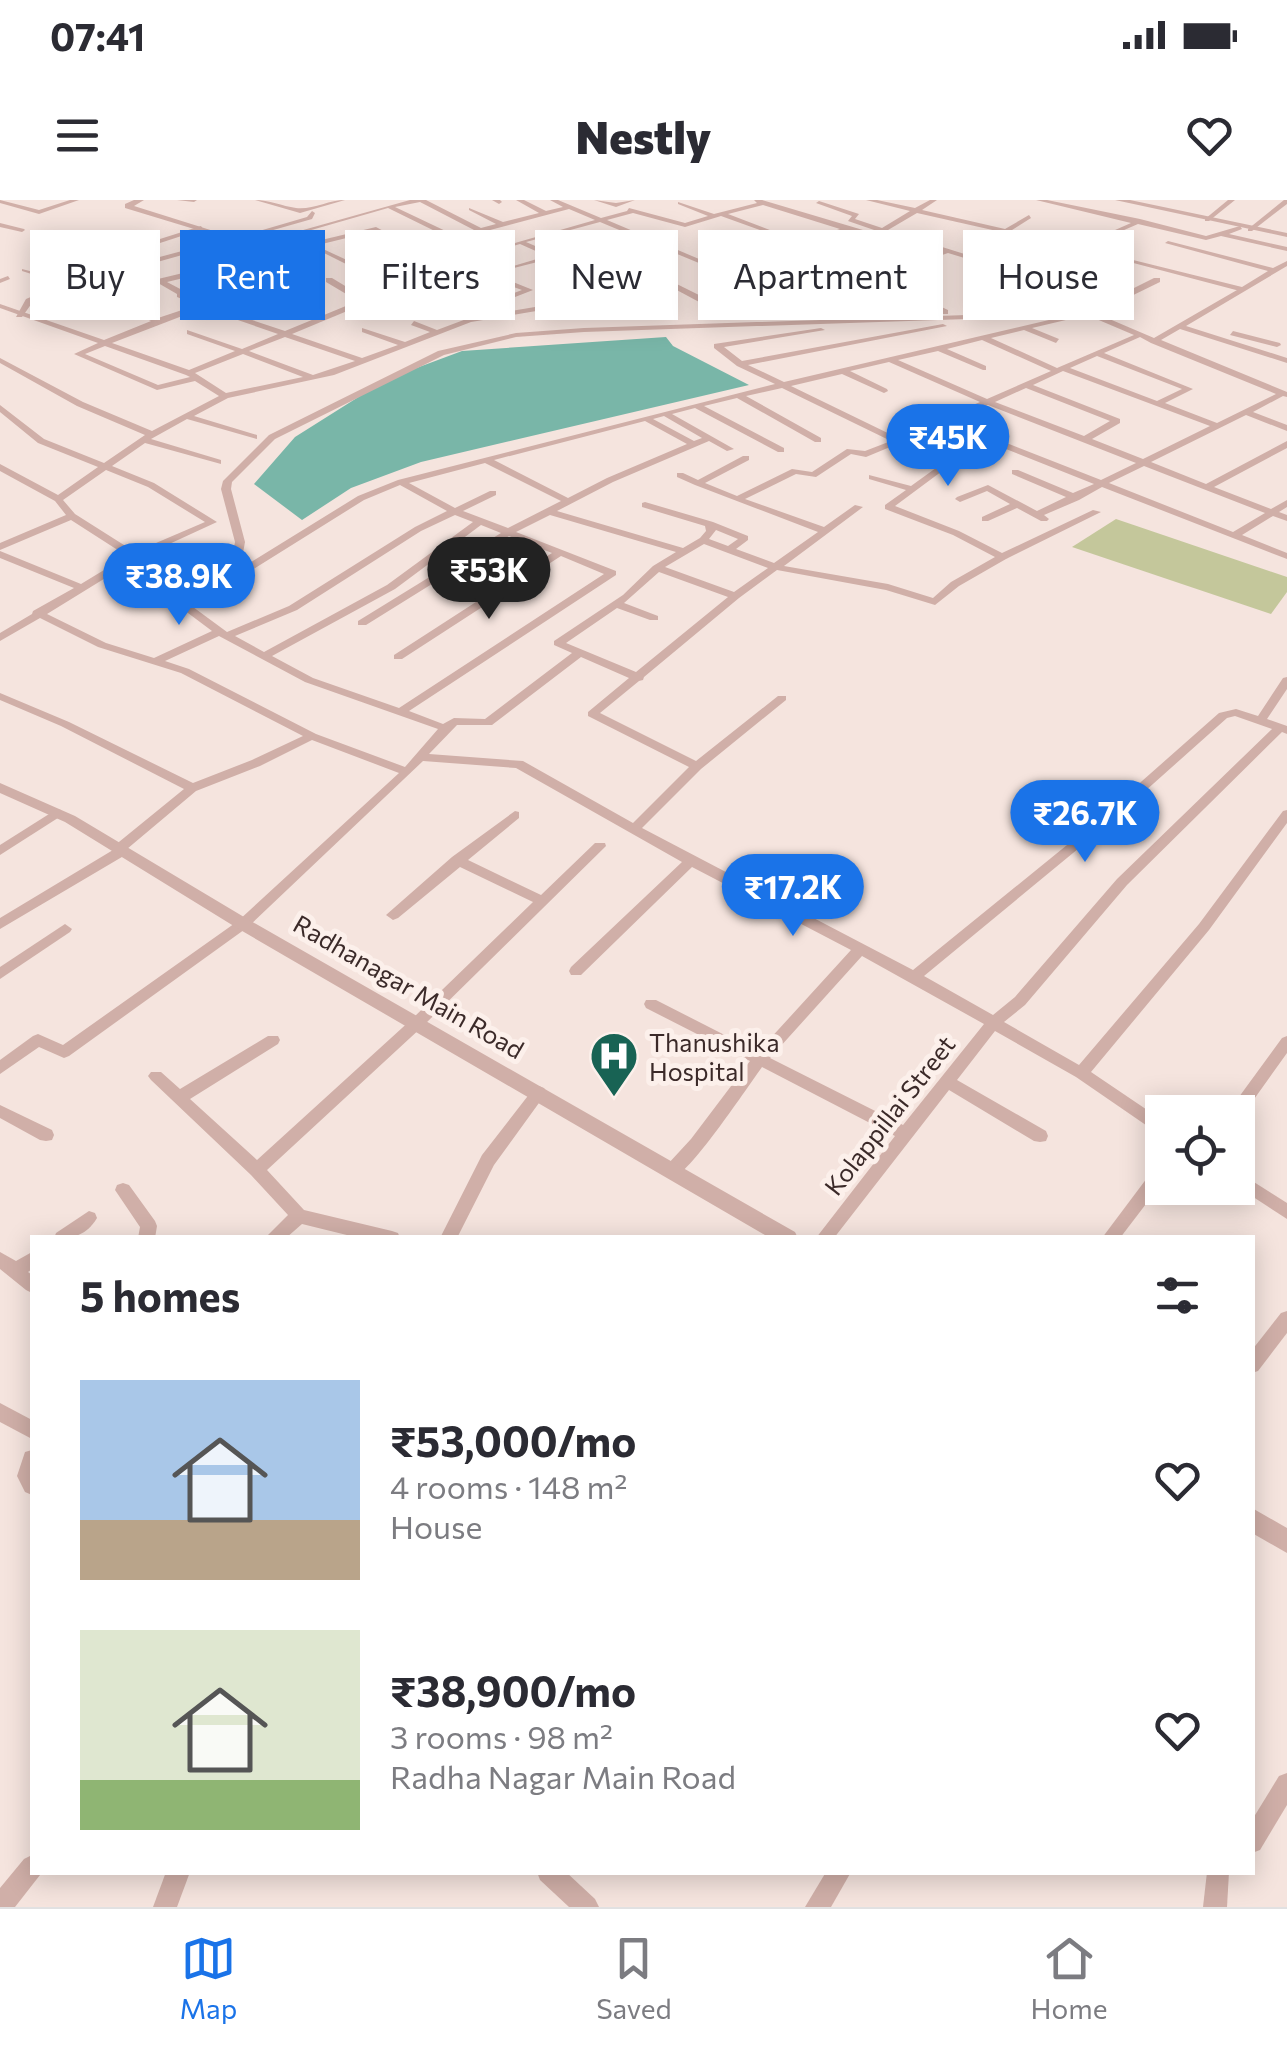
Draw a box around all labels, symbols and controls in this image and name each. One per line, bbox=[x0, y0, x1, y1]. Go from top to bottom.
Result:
text: 07:41 bbox=[50, 12, 145, 59]
icon: menu bbox=[50, 108, 105, 163]
text: Nestly bbox=[576, 108, 711, 163]
icon: heart bbox=[1182, 108, 1237, 163]
chip: Buy bbox=[30, 230, 160, 320]
chip: Rent bbox=[180, 230, 325, 320]
chip: Filters bbox=[345, 230, 515, 320]
chip: New bbox=[535, 230, 678, 320]
chip: Apartment bbox=[698, 230, 943, 320]
chip: House bbox=[963, 230, 1134, 320]
pin: ₹45K bbox=[889, 404, 1007, 489]
text: ₹45K bbox=[908, 416, 988, 456]
pin: ₹53K bbox=[430, 537, 548, 622]
pin: ₹38.9K bbox=[98, 543, 260, 628]
text: ₹53K bbox=[449, 549, 529, 589]
text: ₹38.9K bbox=[125, 555, 233, 595]
pin: ₹26.7K bbox=[1004, 780, 1166, 865]
text: ₹26.7K bbox=[1032, 792, 1138, 832]
pin: ₹17.2K bbox=[712, 854, 874, 939]
text: ₹17.2K bbox=[744, 866, 842, 906]
street label: Radhanagar Main Road bbox=[289, 908, 529, 1064]
place label: Thanushika Hospital bbox=[649, 1027, 779, 1086]
street label: Kolappillai Street bbox=[817, 1029, 961, 1201]
hospital icon: Thanushika Hospital bbox=[588, 1030, 640, 1098]
map controls bbox=[1145, 1095, 1255, 1205]
button: locate bbox=[1145, 1095, 1255, 1205]
icon: filters bbox=[1150, 1268, 1205, 1323]
text: 5 homes bbox=[80, 1269, 240, 1321]
text: ₹53,000/mo bbox=[390, 1414, 636, 1466]
icon: home bbox=[160, 1420, 280, 1540]
icon: heart bbox=[1150, 1453, 1205, 1508]
text: 4 rooms · 148 m² bbox=[390, 1466, 627, 1506]
text: House bbox=[390, 1506, 482, 1546]
text: ₹38,900/mo bbox=[390, 1664, 636, 1716]
icon: home bbox=[160, 1670, 280, 1790]
icon: heart bbox=[1150, 1703, 1205, 1758]
text: 3 rooms · 98 m² bbox=[390, 1716, 613, 1756]
text: Radha Nagar Main Road bbox=[390, 1756, 736, 1796]
tab: Map bbox=[179, 1931, 237, 2025]
tab: Saved bbox=[596, 1931, 672, 2025]
tab: Home bbox=[1031, 1931, 1108, 2025]

